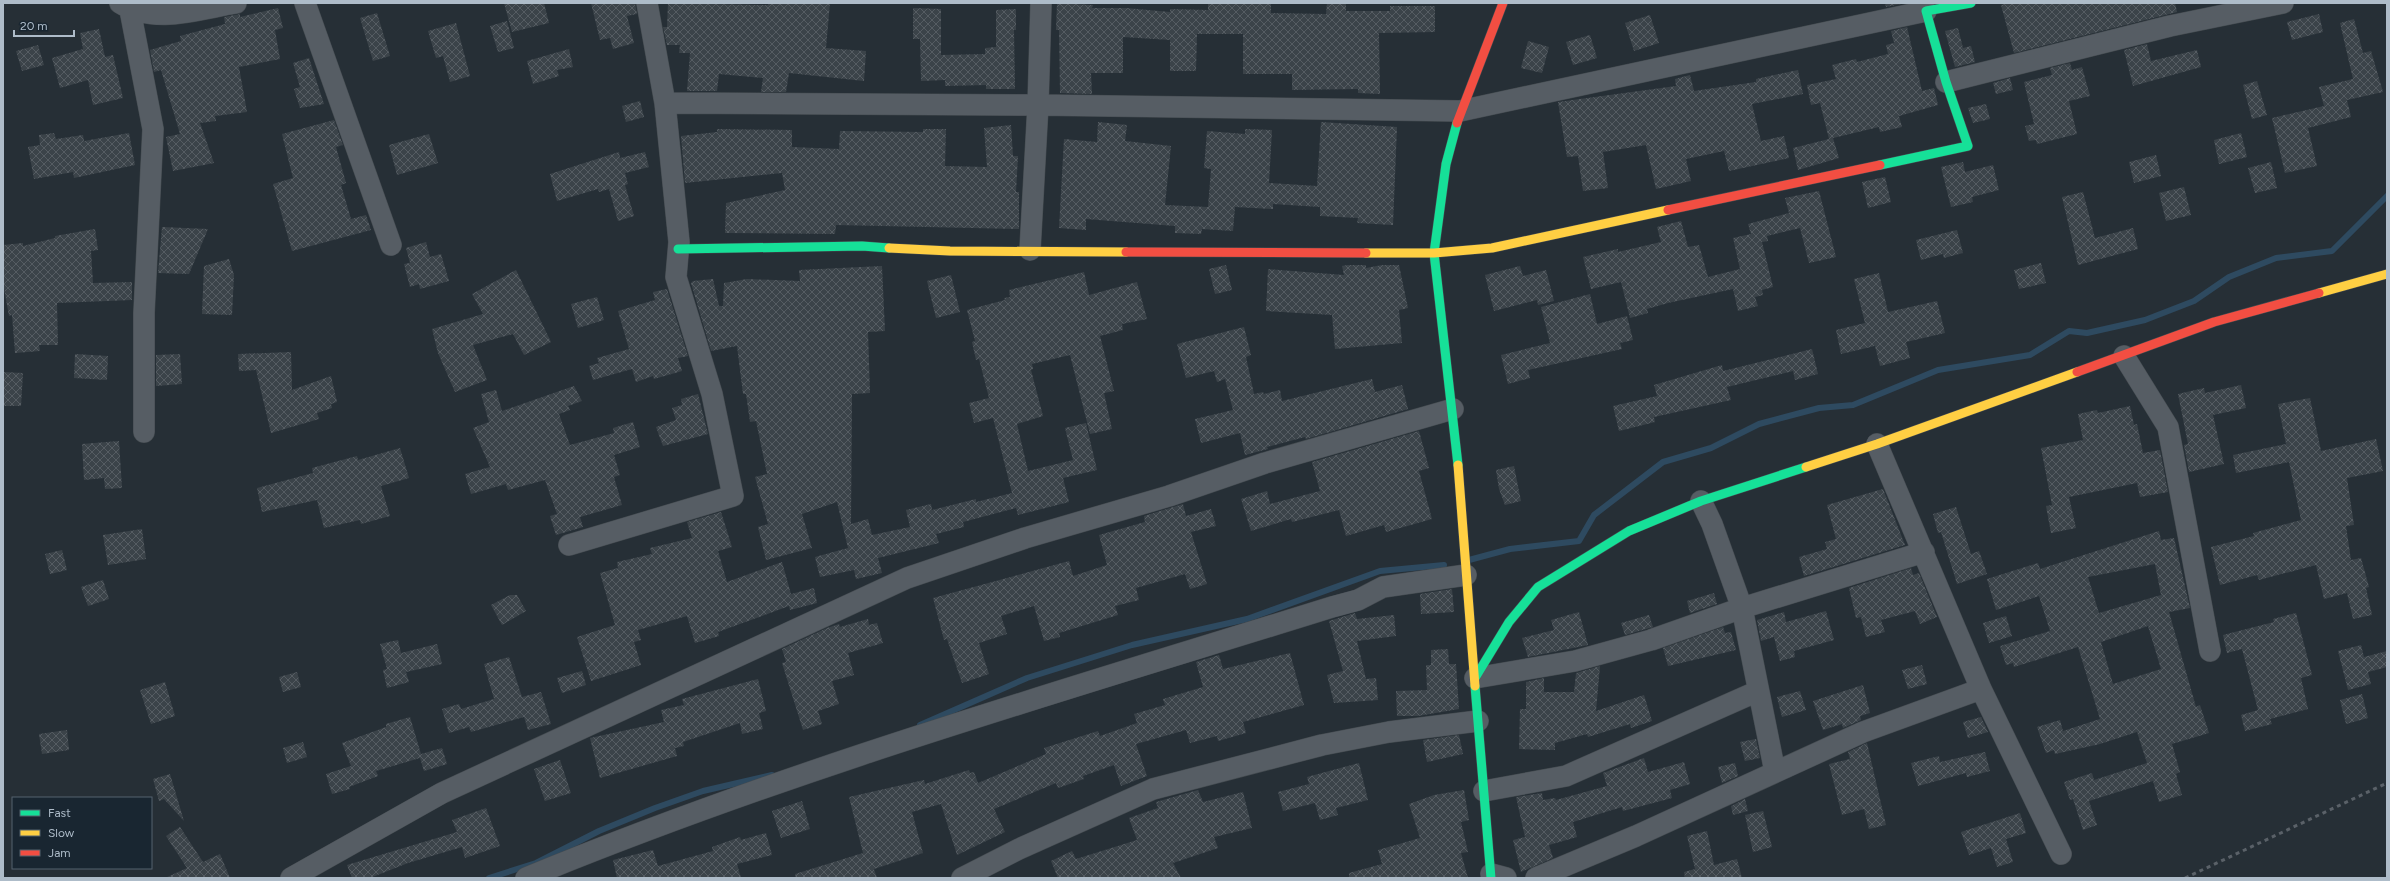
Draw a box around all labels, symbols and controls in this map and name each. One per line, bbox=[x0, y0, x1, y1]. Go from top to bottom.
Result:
scale bar bbox=[14, 12, 74, 38]
text: 20 m bbox=[20, 19, 48, 33]
legend bbox=[12, 797, 152, 869]
text: Fast bbox=[48, 806, 71, 820]
text: Slow bbox=[48, 826, 75, 840]
text: Jam bbox=[48, 846, 71, 860]

